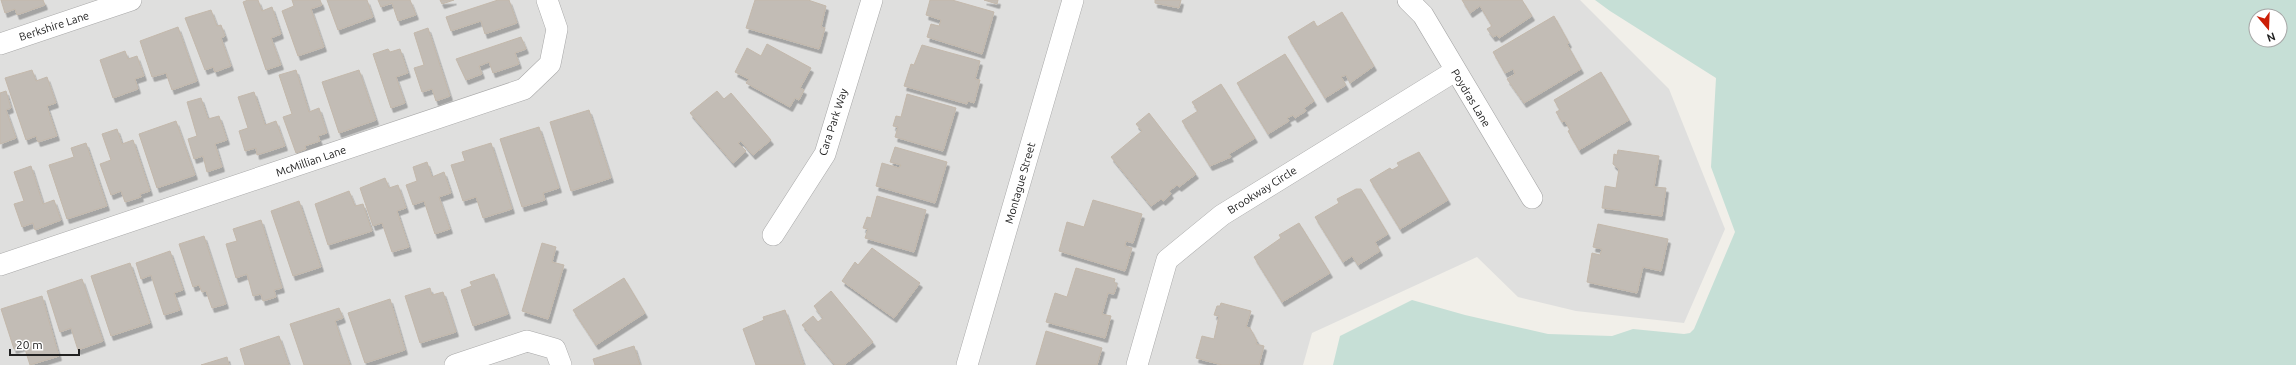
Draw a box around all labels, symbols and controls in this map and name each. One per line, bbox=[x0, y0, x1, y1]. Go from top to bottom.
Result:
north arrow bbox=[2248, 8, 2288, 48]
street label: Berkshire Lane bbox=[17, 9, 91, 43]
text: N bbox=[2265, 30, 2277, 44]
street label: Poydras Lane bbox=[1449, 67, 1493, 129]
street label: Cara Park Way bbox=[816, 86, 850, 157]
street label: Montague Street bbox=[1003, 140, 1038, 225]
street label: McMillian Lane bbox=[274, 143, 348, 179]
street label: Brookway Circle bbox=[1225, 164, 1299, 216]
scale bar bbox=[10, 331, 79, 357]
text: 20 m bbox=[16, 338, 43, 351]

